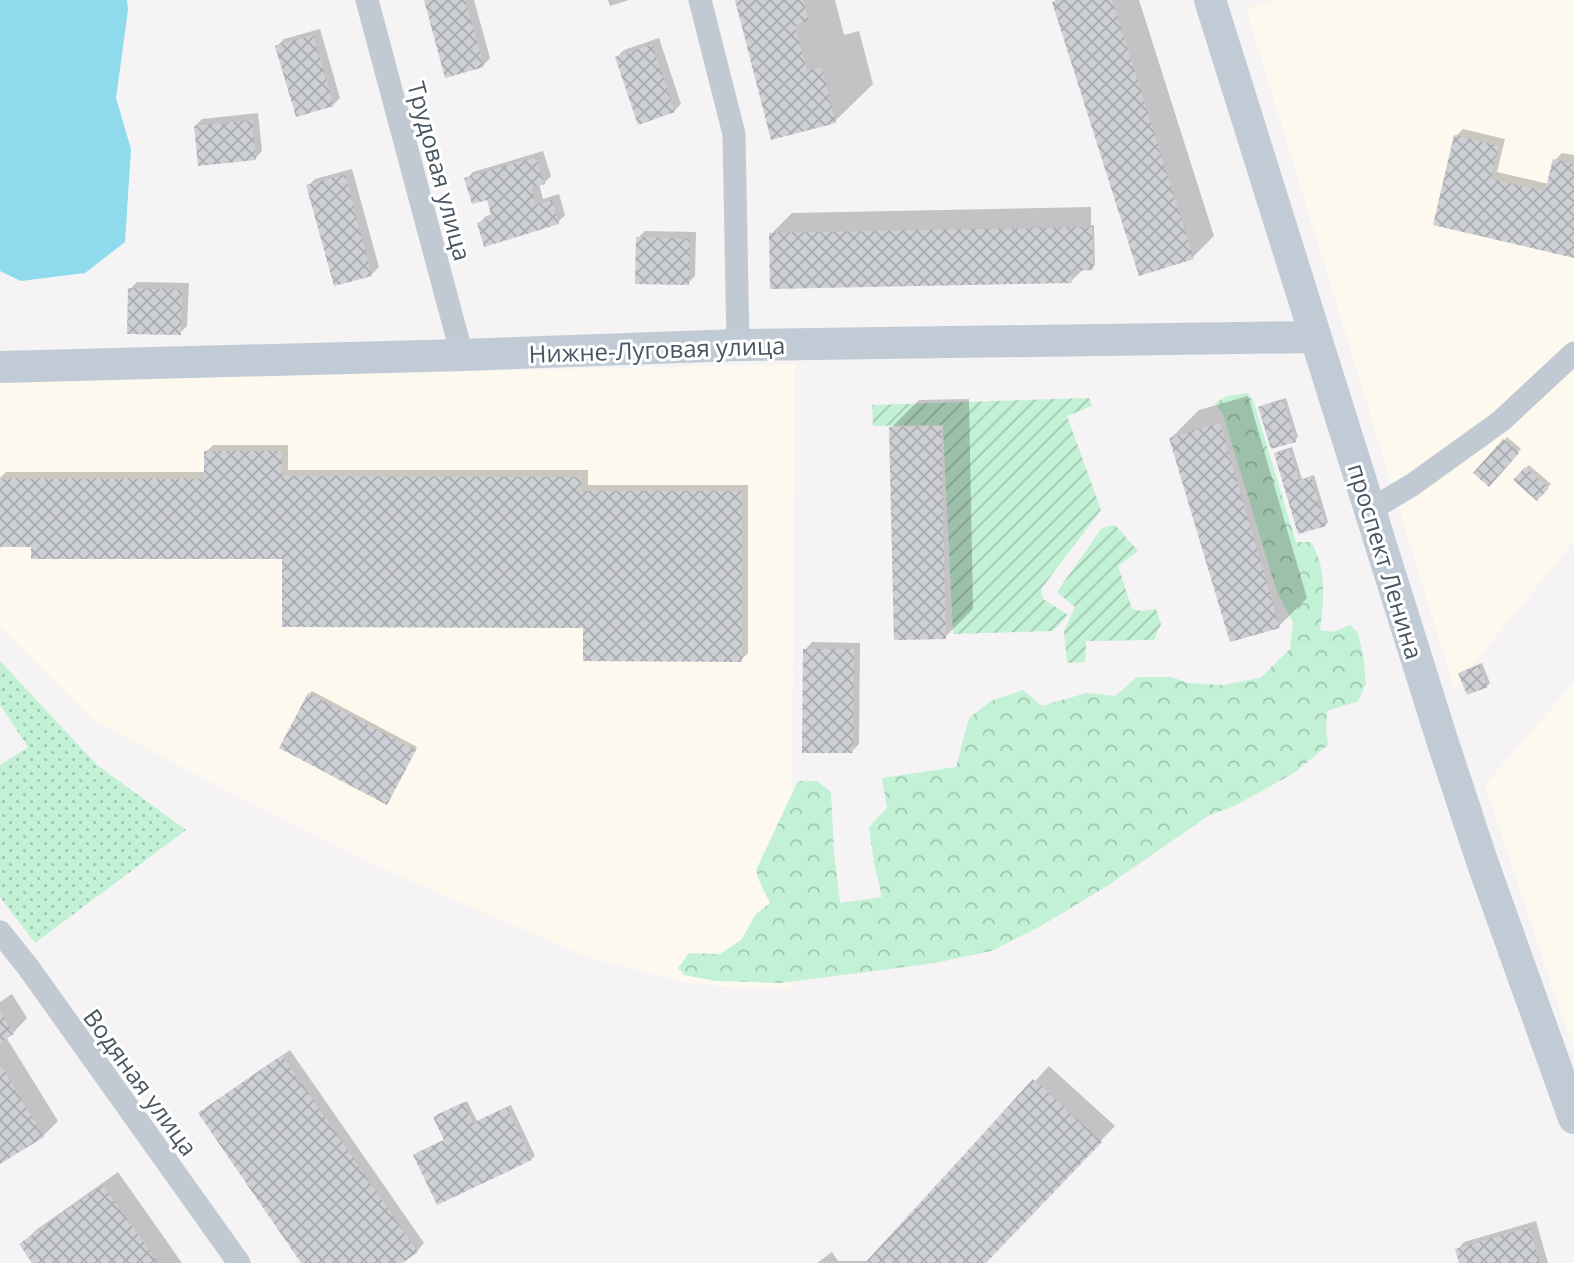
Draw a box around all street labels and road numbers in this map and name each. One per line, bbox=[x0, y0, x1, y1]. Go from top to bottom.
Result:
street label: Трудовая улица bbox=[400, 78, 480, 264]
street label: Нижне-Луговая улица bbox=[528, 328, 786, 370]
street label: проспект Ленина bbox=[1341, 459, 1431, 663]
street label: Водяная улица bbox=[76, 1002, 206, 1162]

